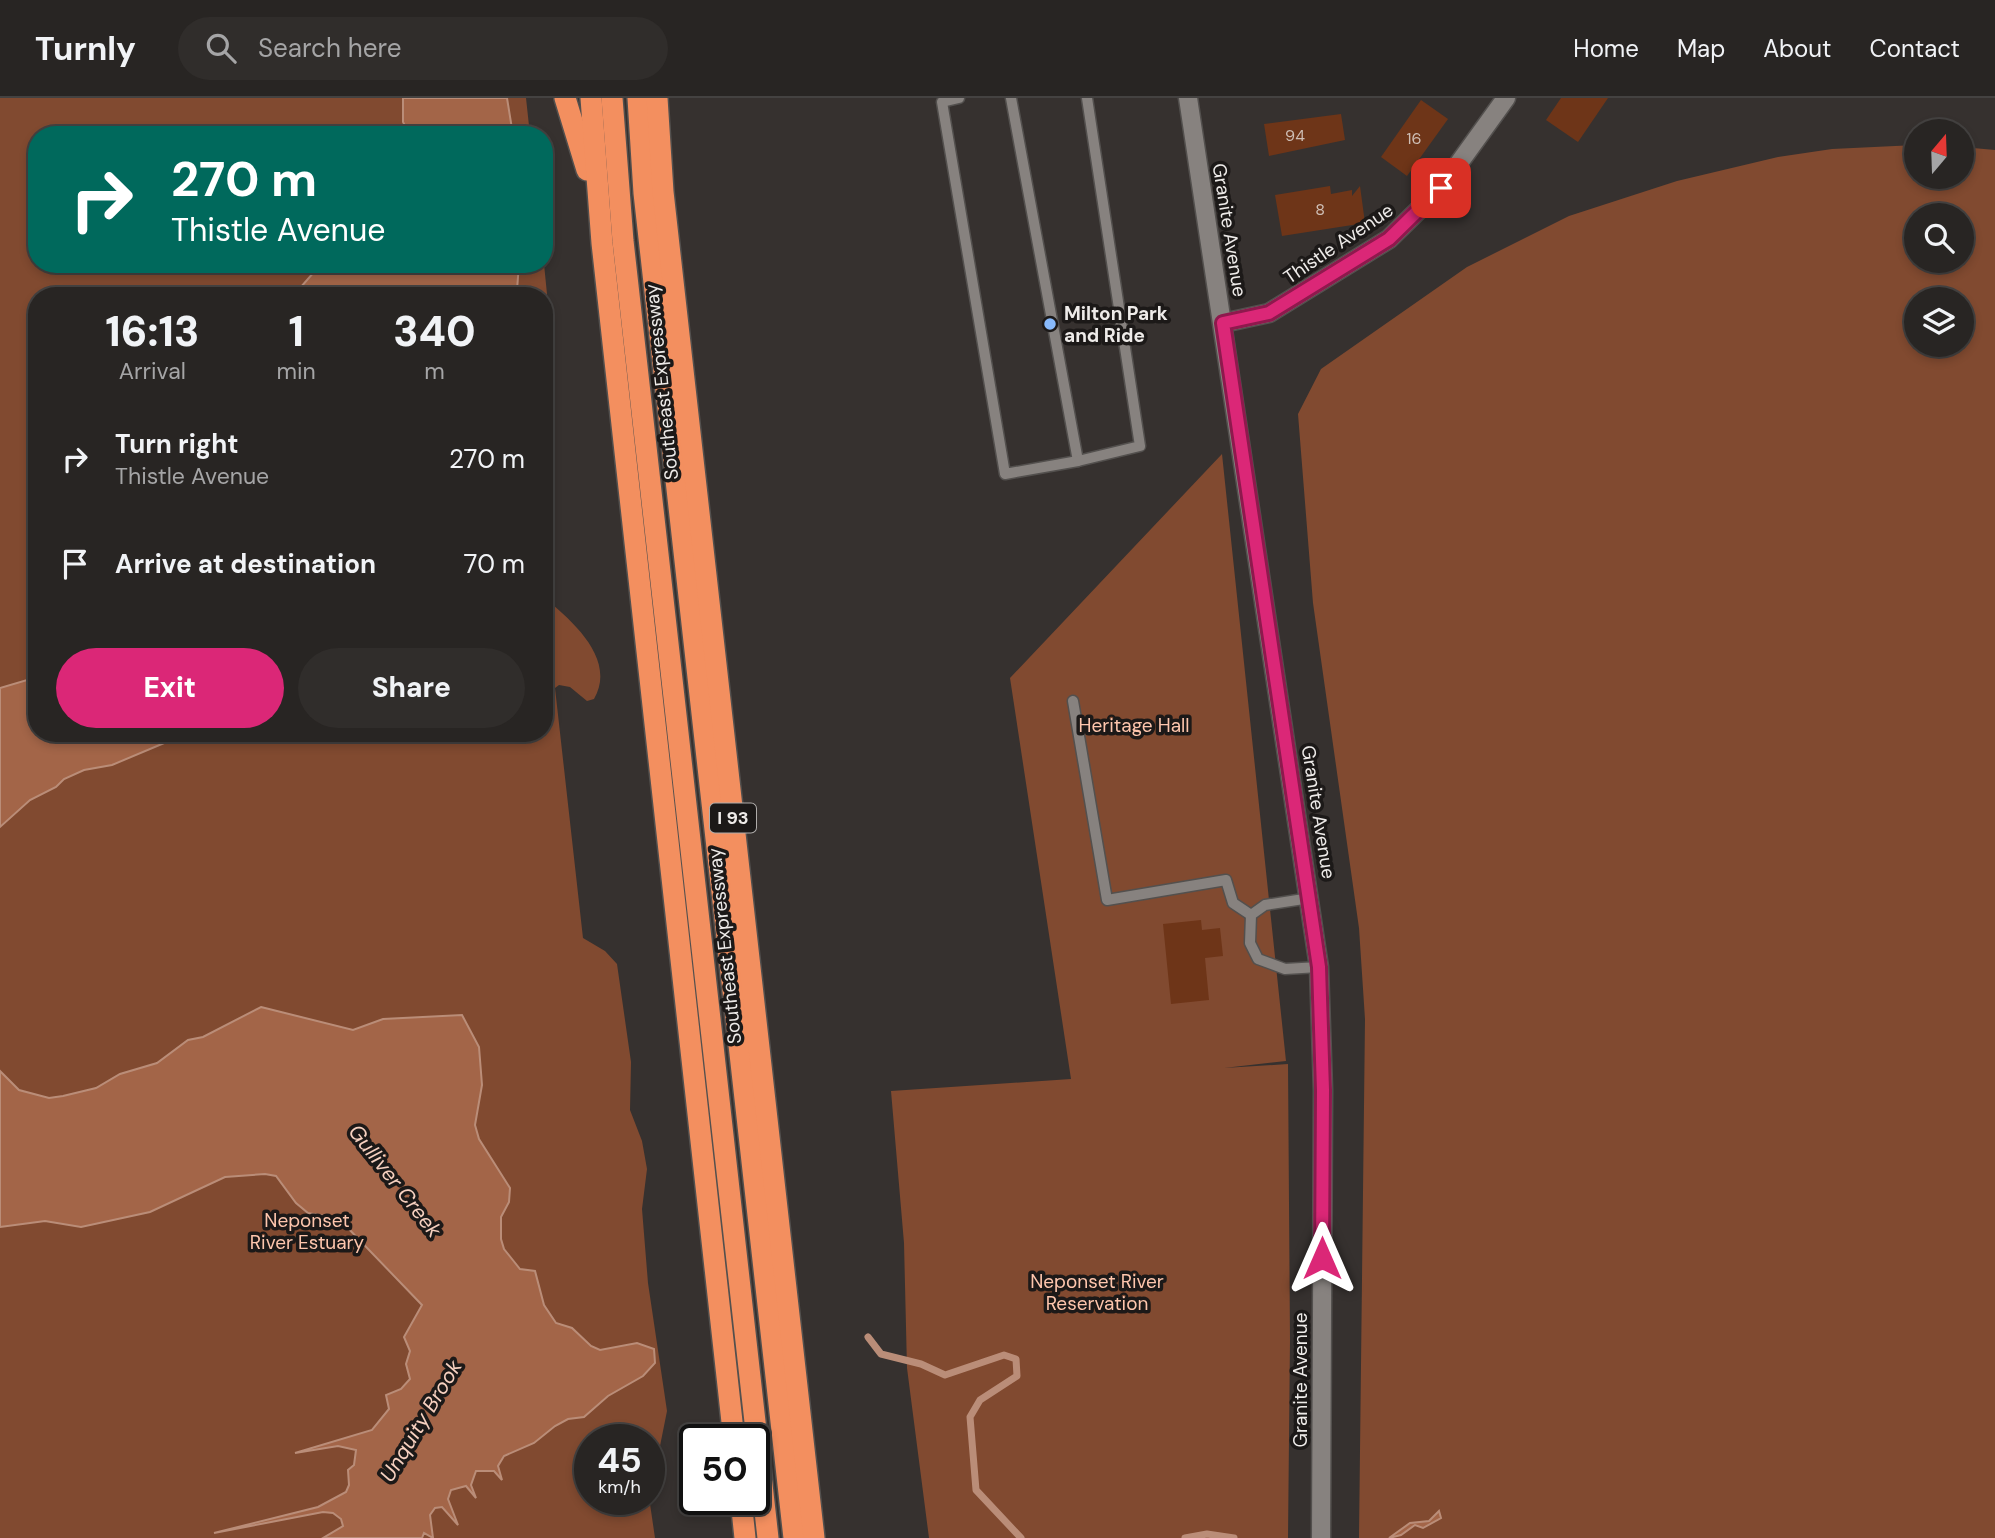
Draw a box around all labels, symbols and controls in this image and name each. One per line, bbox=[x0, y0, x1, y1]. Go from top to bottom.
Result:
search box bbox=[178, 17, 668, 80]
text: Turnly bbox=[35, 27, 136, 70]
icon: search bbox=[202, 29, 240, 67]
text: Search here bbox=[258, 31, 401, 65]
text: Home bbox=[1573, 33, 1639, 64]
text: Map bbox=[1677, 33, 1725, 64]
text: About bbox=[1763, 33, 1832, 64]
text: Contact bbox=[1870, 33, 1960, 64]
north arrow bbox=[1904, 119, 1974, 189]
map controls bbox=[1904, 119, 1974, 357]
house number: 94 bbox=[1285, 125, 1305, 146]
house number: 16 bbox=[1406, 128, 1422, 149]
text: 270 m bbox=[171, 147, 317, 211]
icon: right bbox=[56, 154, 147, 245]
pin bbox=[1411, 158, 1471, 218]
street label: Granite Avenue bbox=[1207, 162, 1252, 299]
icon: arrive bbox=[1422, 169, 1460, 207]
street label: Thistle Avenue bbox=[1278, 197, 1398, 289]
house number: 8 bbox=[1315, 199, 1325, 220]
button: search bbox=[1904, 203, 1974, 273]
text: Thistle Avenue bbox=[171, 209, 386, 251]
street label: Southeast Expressway bbox=[639, 282, 684, 481]
button: layers bbox=[1904, 287, 1974, 357]
place label: Milton Park and Ride bbox=[1064, 301, 1168, 348]
text: 16:13 bbox=[105, 304, 199, 359]
text: 1 bbox=[288, 304, 304, 359]
text: 340 bbox=[393, 304, 476, 359]
marker: Milton Park and Ride bbox=[1042, 316, 1058, 332]
text: Arrival bbox=[119, 356, 186, 386]
text: min bbox=[277, 356, 316, 386]
text: m bbox=[424, 356, 445, 386]
text: Turn right bbox=[115, 427, 239, 461]
icon: right bbox=[56, 440, 94, 478]
text: 270 m bbox=[449, 442, 525, 476]
text: Thistle Avenue bbox=[115, 461, 269, 491]
icon: arrive bbox=[56, 545, 94, 583]
text: Arrive at destination bbox=[115, 547, 376, 581]
text: 70 m bbox=[464, 547, 525, 581]
button: Exit bbox=[56, 648, 284, 728]
button: Share bbox=[298, 648, 525, 728]
park label: Heritage Hall bbox=[1079, 713, 1189, 738]
street label: Granite Avenue bbox=[1296, 744, 1341, 881]
road number: I 93 bbox=[710, 804, 756, 832]
street label: Southeast Expressway bbox=[702, 846, 747, 1045]
water label: Gulliver Creek bbox=[342, 1119, 448, 1244]
park label: Neponset River Estuary bbox=[250, 1208, 365, 1255]
position arrow bbox=[1285, 1221, 1359, 1295]
park label: Neponset River Reservation bbox=[1030, 1269, 1164, 1316]
street label: Granite Avenue bbox=[1288, 1313, 1313, 1447]
water label: Unquity Brook bbox=[374, 1355, 469, 1487]
speed limit sign: 50 bbox=[679, 1424, 770, 1515]
text: 45 bbox=[597, 1437, 642, 1483]
text: km/h bbox=[598, 1475, 641, 1499]

